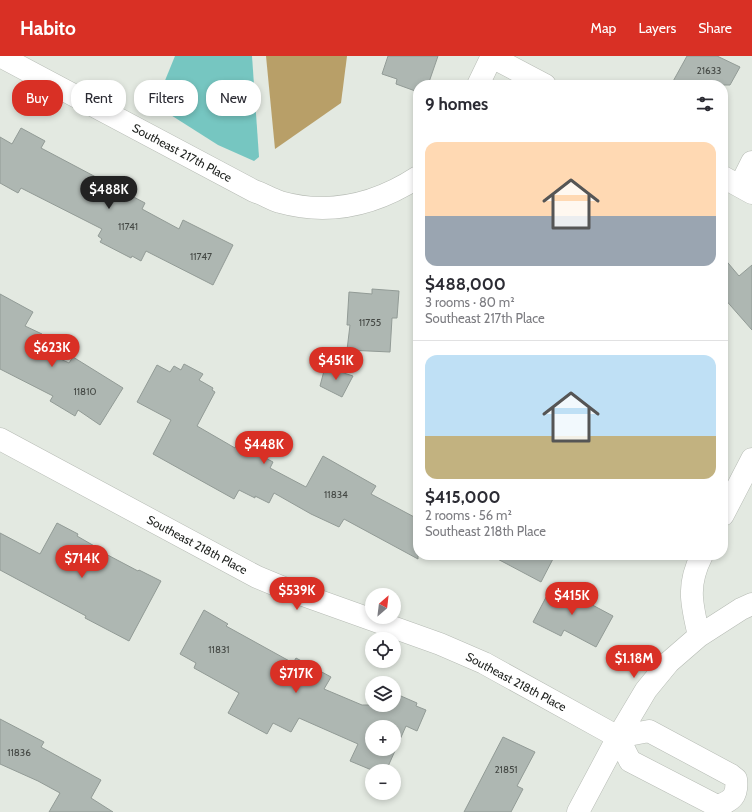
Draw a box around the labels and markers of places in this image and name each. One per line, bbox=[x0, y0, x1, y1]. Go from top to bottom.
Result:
pin: $488K bbox=[81, 176, 137, 210]
pin: $623K bbox=[24, 334, 80, 368]
pin: $451K bbox=[308, 347, 364, 381]
pin: $448K bbox=[236, 431, 292, 465]
pin: $714K bbox=[54, 545, 110, 579]
pin: $539K bbox=[269, 577, 325, 611]
pin: $415K bbox=[544, 582, 600, 616]
pin: $1.18M bbox=[601, 645, 667, 679]
pin: $717K bbox=[268, 660, 324, 694]

